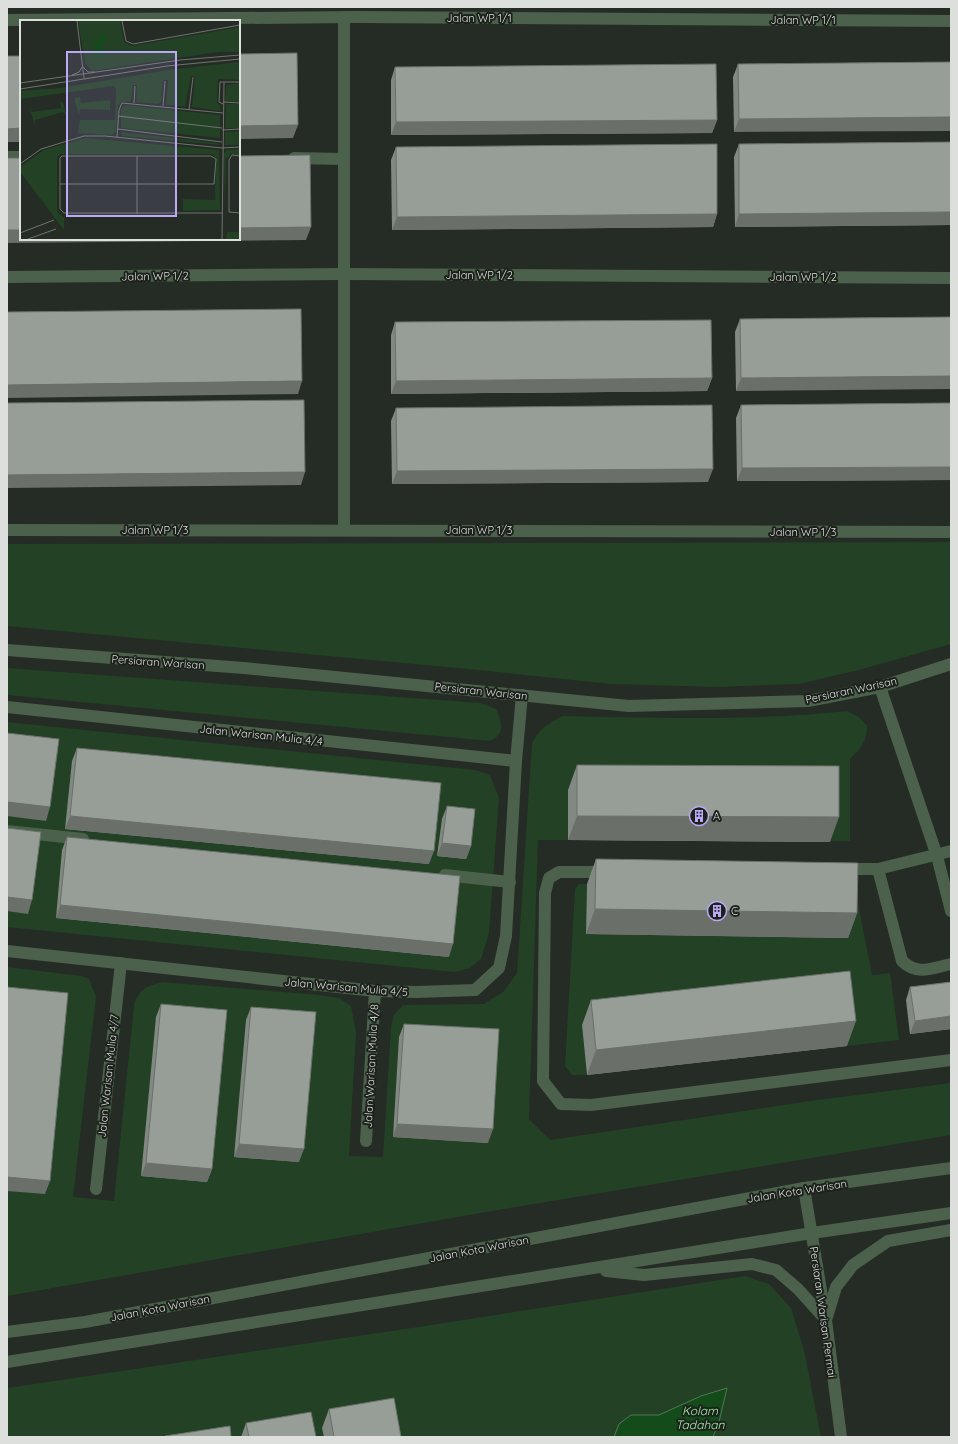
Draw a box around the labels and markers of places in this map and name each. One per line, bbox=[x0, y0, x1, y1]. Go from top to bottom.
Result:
building icon: A bbox=[688, 805, 710, 827]
place label: A bbox=[713, 809, 720, 823]
building icon: C bbox=[706, 900, 728, 922]
place label: C bbox=[731, 904, 738, 918]

